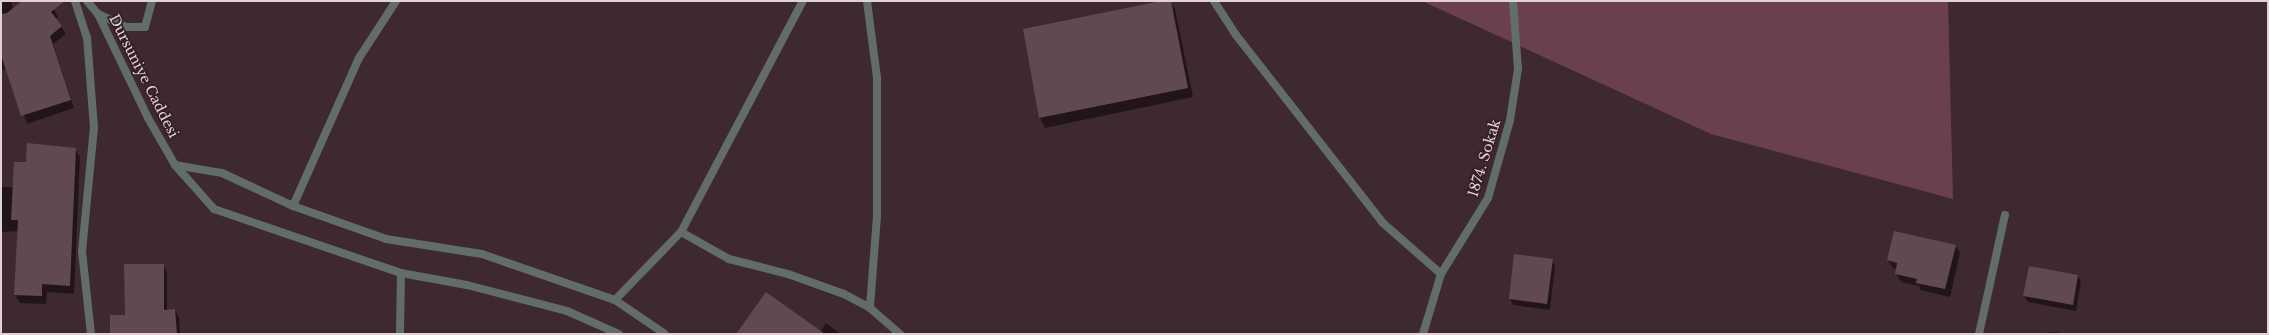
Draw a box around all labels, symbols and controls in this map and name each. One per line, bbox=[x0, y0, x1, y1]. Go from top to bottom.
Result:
street label: Dursuniye Caddesi bbox=[106, 11, 182, 141]
street label: 1874. Sokak bbox=[1464, 117, 1504, 199]

